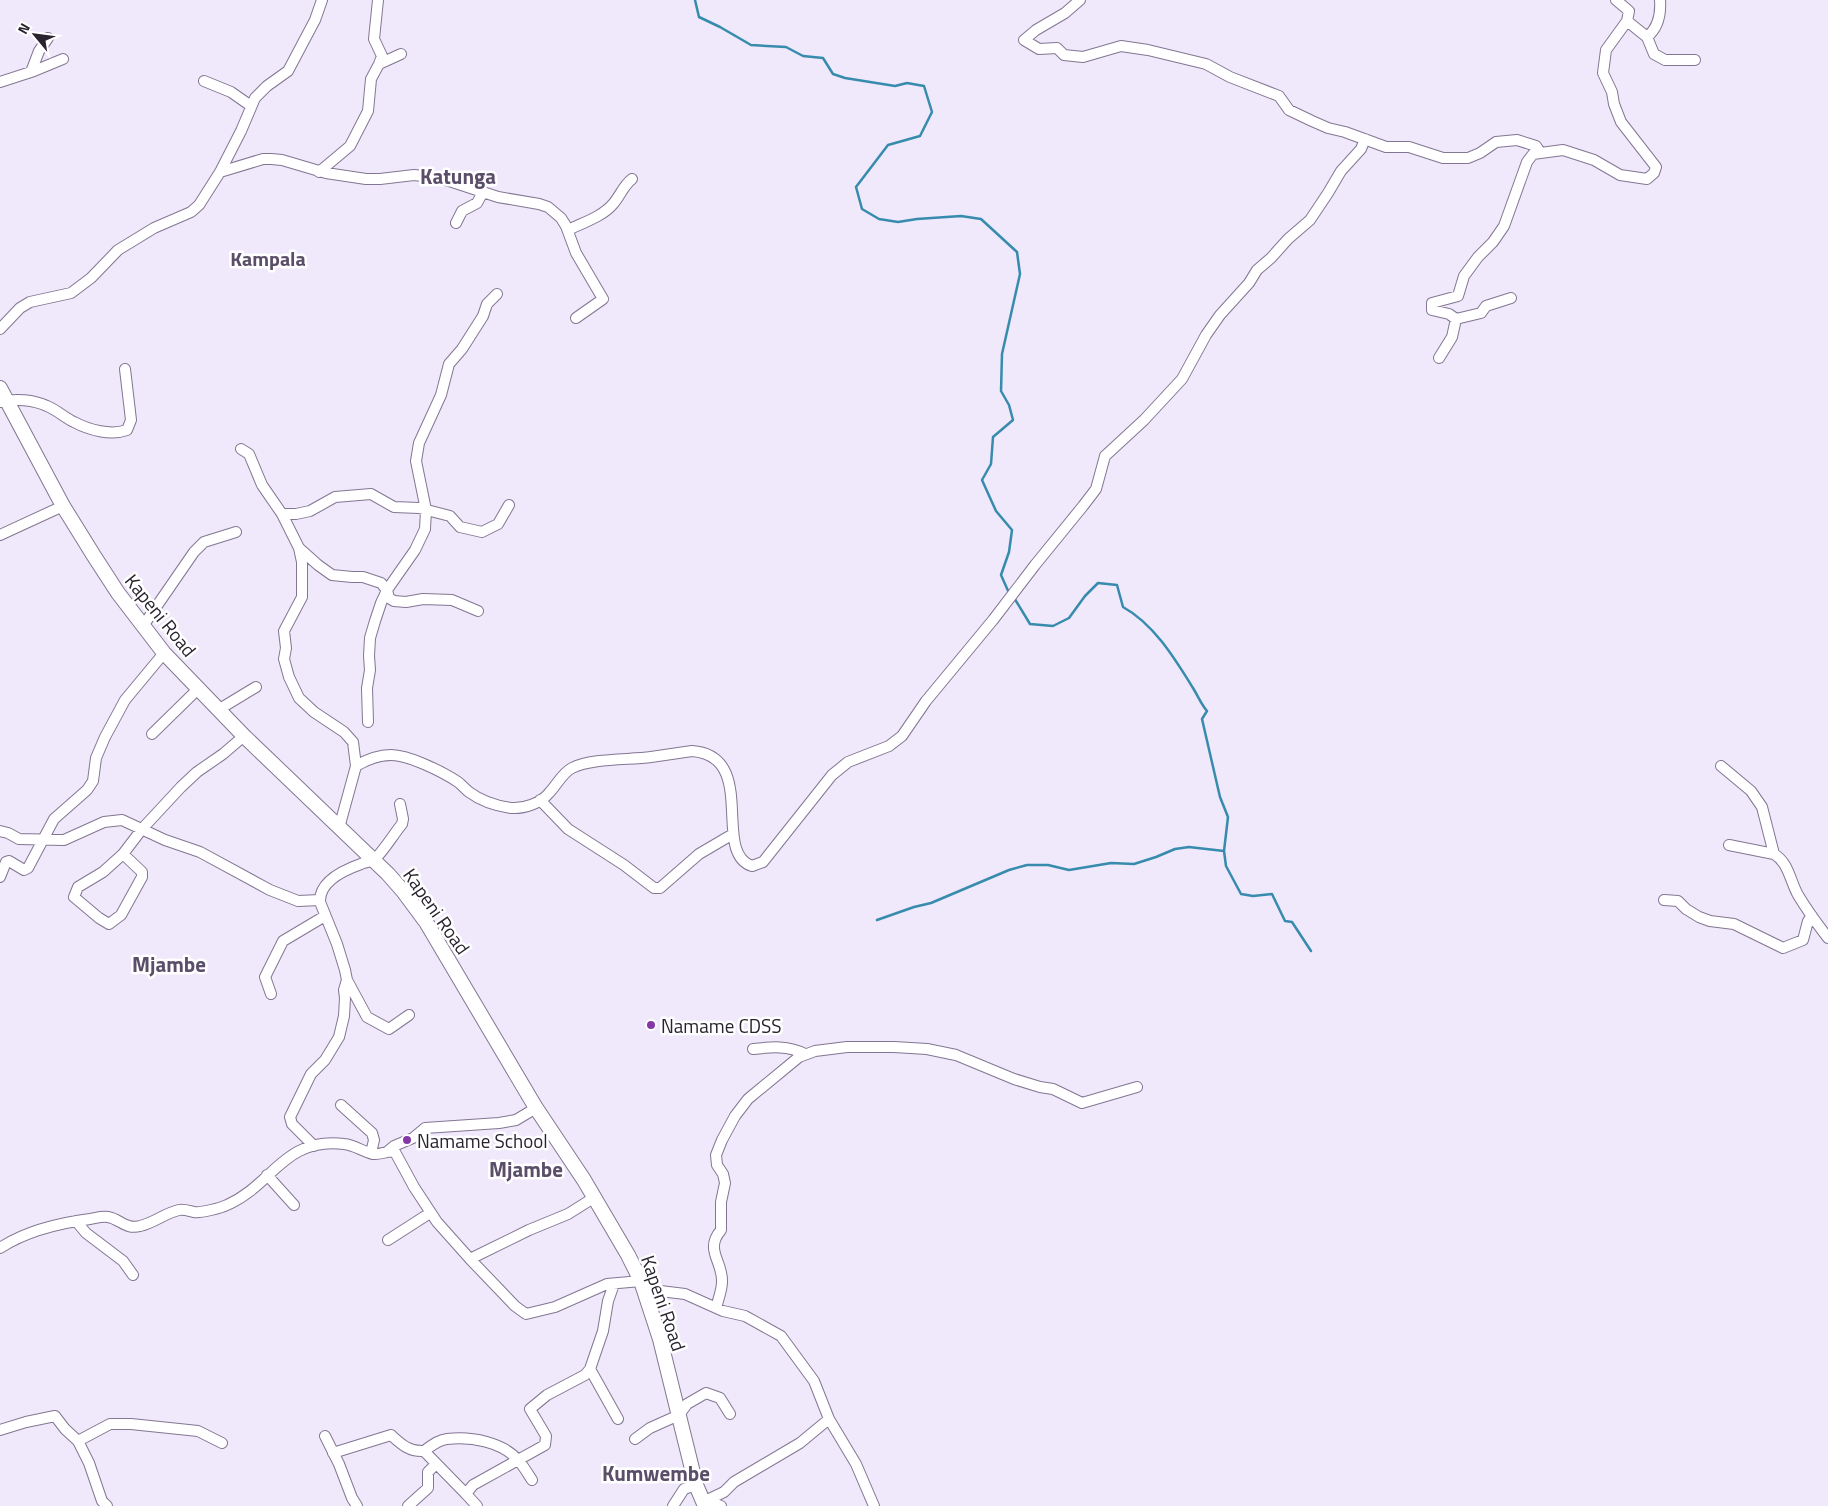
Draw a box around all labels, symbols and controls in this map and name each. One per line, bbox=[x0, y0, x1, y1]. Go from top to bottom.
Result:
north arrow bbox=[10, 10, 60, 60]
text: N bbox=[12, 19, 35, 38]
district label: Katunga bbox=[420, 160, 496, 192]
district label: Kampala bbox=[230, 243, 306, 274]
street label: Kapeni Road bbox=[118, 567, 204, 663]
street label: Kapeni Road bbox=[397, 862, 477, 960]
district label: Mjambe bbox=[132, 948, 206, 980]
place label: Namame CDSS bbox=[661, 1011, 782, 1040]
marker: Namame CDSS bbox=[645, 1019, 657, 1031]
place label: Namame School bbox=[417, 1126, 548, 1155]
marker: Namame School bbox=[401, 1134, 413, 1146]
district label: Mjambe bbox=[489, 1153, 563, 1185]
street label: Kapeni Road bbox=[634, 1251, 694, 1355]
district label: Kumwembe bbox=[602, 1457, 710, 1489]

